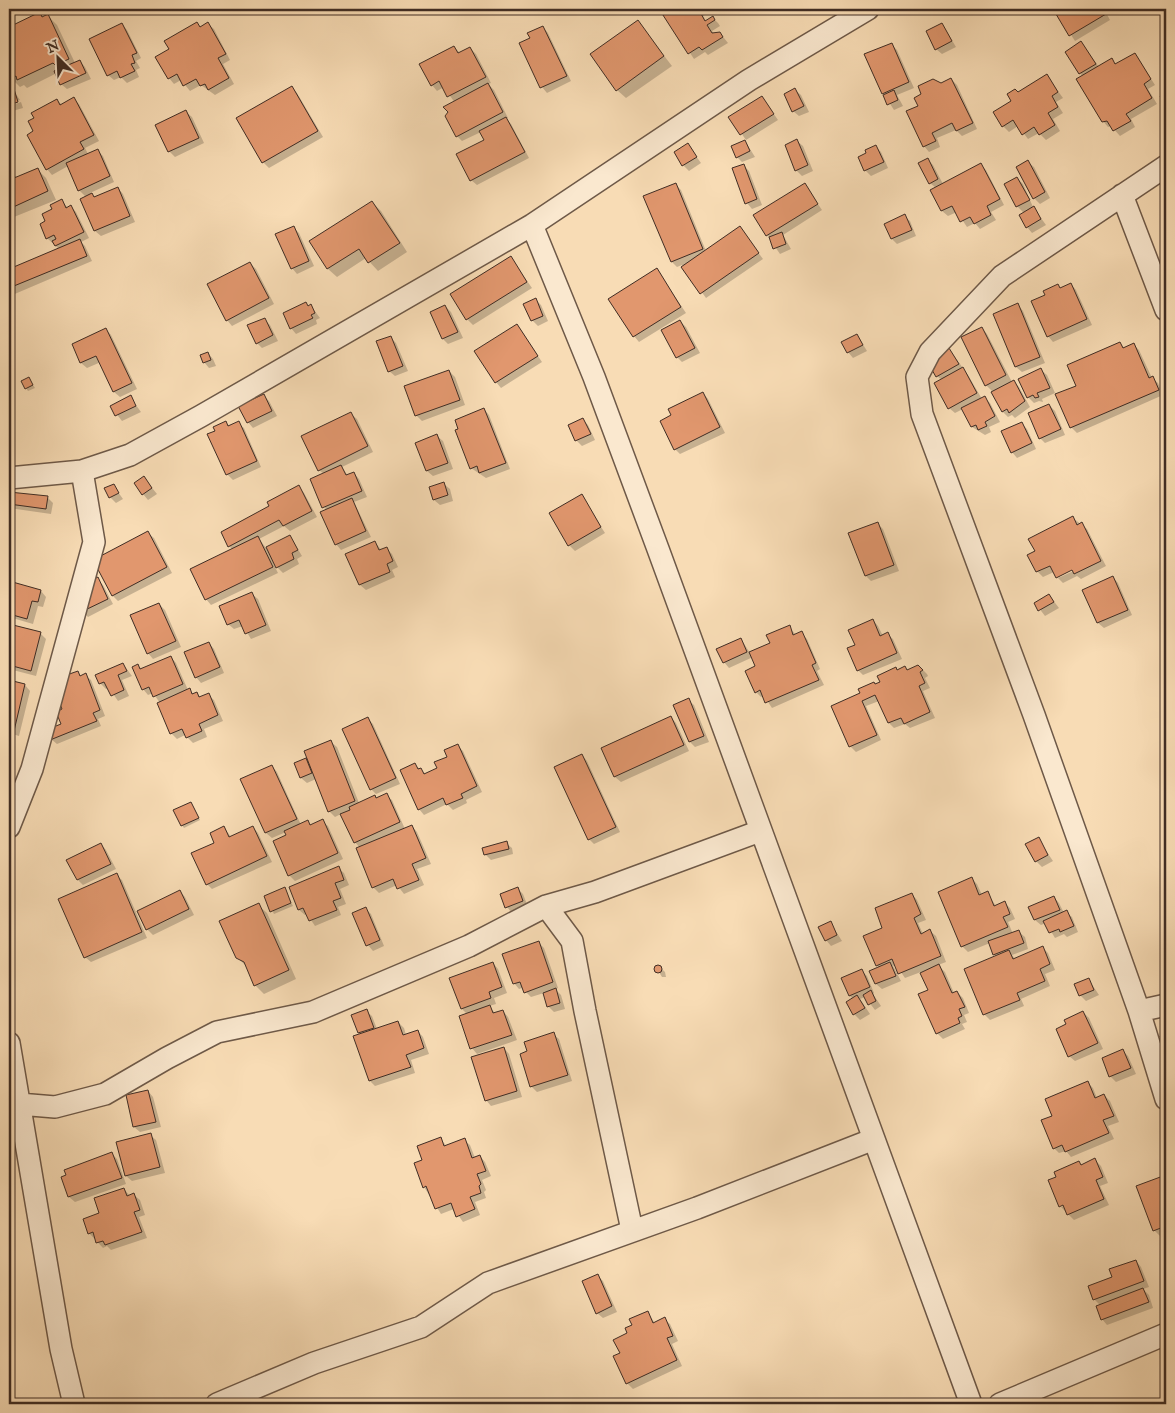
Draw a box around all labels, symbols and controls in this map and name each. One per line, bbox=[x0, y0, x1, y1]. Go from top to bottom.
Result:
north arrow bbox=[32, 32, 82, 82]
text: N bbox=[43, 36, 62, 58]

